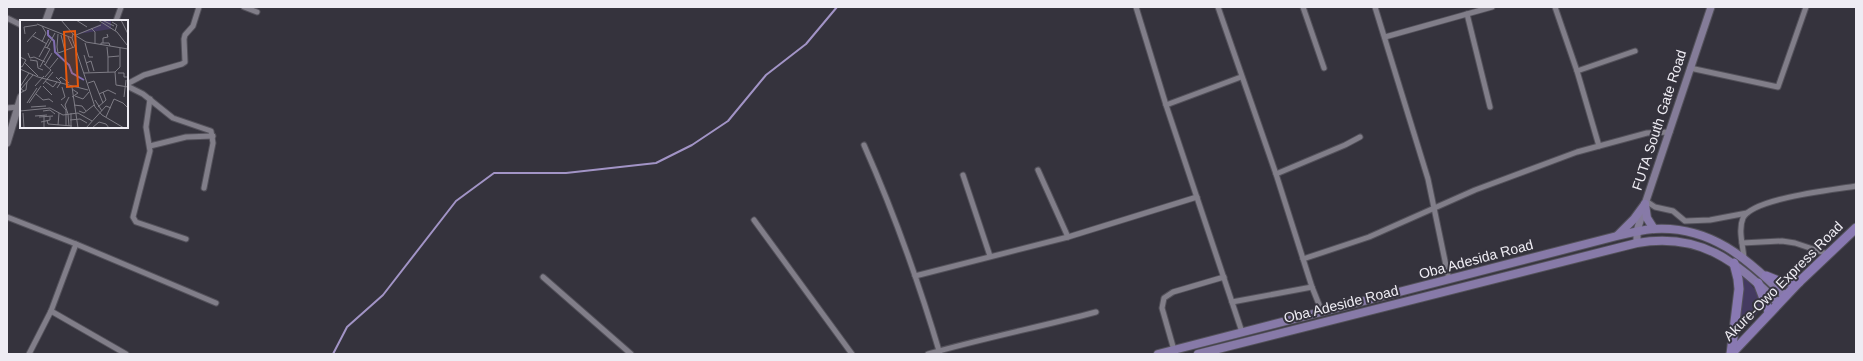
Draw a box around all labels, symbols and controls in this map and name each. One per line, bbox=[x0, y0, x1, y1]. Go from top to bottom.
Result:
inset map bbox=[20, 20, 128, 128]
street label: FUTA South Gate Road bbox=[1629, 48, 1689, 192]
street label: Akure-Owo Express Road bbox=[1720, 218, 1846, 344]
street label: Oba Adesida Road bbox=[1417, 236, 1535, 282]
street label: Oba Adeside Road bbox=[1282, 282, 1400, 326]

